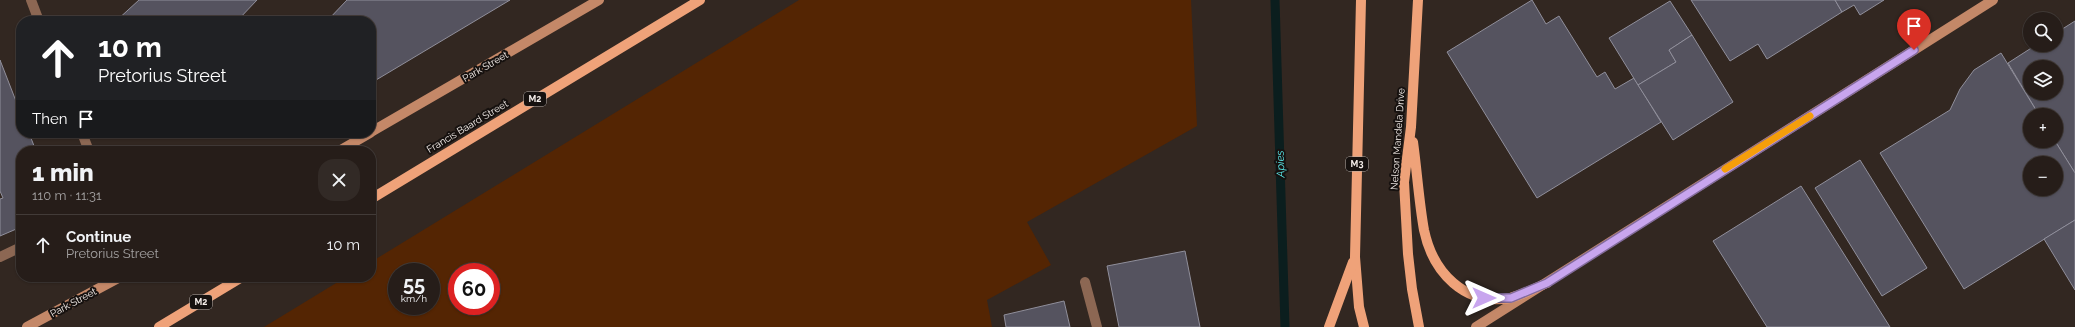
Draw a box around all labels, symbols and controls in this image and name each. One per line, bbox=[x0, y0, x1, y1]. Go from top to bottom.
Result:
pin bbox=[1897, 9, 1931, 50]
map controls bbox=[2023, 12, 2063, 196]
button: search bbox=[2023, 12, 2063, 52]
icon: arrive bbox=[1903, 15, 1925, 37]
text: 10 m bbox=[98, 31, 162, 64]
icon: ahead bbox=[32, 32, 84, 84]
street label: Park Street bbox=[461, 49, 511, 84]
button: layers bbox=[2023, 60, 2063, 100]
text: Pretorius Street bbox=[98, 65, 226, 86]
street label: Nelson Mandela Drive bbox=[1388, 88, 1407, 190]
road number: M2 bbox=[524, 92, 546, 106]
street label: Francis Baard Street bbox=[425, 97, 510, 155]
icon: arrive bbox=[75, 108, 97, 130]
button: + bbox=[2023, 108, 2063, 148]
text: Then bbox=[32, 110, 67, 128]
water label: Apies bbox=[1274, 150, 1288, 179]
button: − bbox=[2023, 156, 2063, 196]
road number: M3 bbox=[1346, 157, 1368, 171]
text: 1 min bbox=[32, 158, 94, 187]
button: close bbox=[318, 159, 360, 201]
text: 110 m · 11:31 bbox=[32, 188, 102, 203]
text: Continue bbox=[66, 228, 131, 246]
icon: ahead bbox=[32, 234, 54, 256]
text: 10 m bbox=[327, 236, 360, 254]
text: Pretorius Street bbox=[66, 246, 159, 261]
speed limit sign: 60 bbox=[448, 263, 500, 315]
text: 55 bbox=[403, 272, 425, 296]
position arrow bbox=[1463, 277, 1505, 319]
street label: Park Street bbox=[48, 285, 99, 319]
text: km/h bbox=[401, 293, 427, 304]
road number: M2 bbox=[190, 295, 212, 309]

